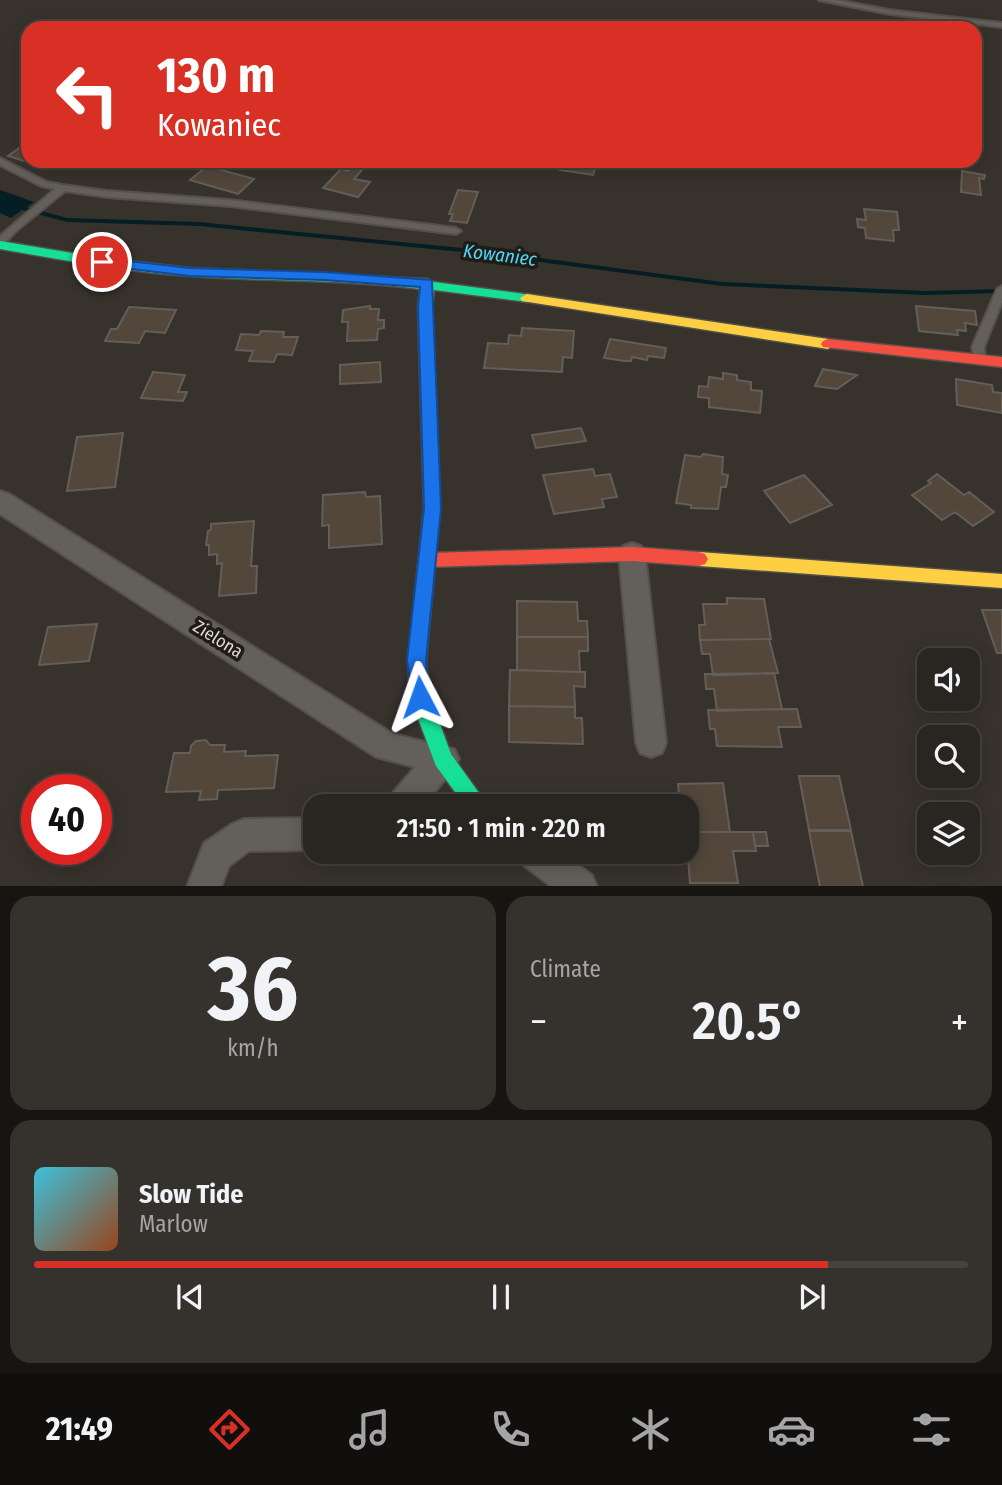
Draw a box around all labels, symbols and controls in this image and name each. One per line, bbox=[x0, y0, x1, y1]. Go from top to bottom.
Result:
text: 130 m bbox=[157, 46, 275, 105]
icon: left bbox=[42, 49, 133, 140]
text: Kowaniec bbox=[157, 106, 281, 144]
pin bbox=[72, 232, 132, 292]
water label: Kowaniec bbox=[462, 239, 539, 271]
icon: arrive bbox=[83, 243, 121, 281]
street label: Zielona bbox=[189, 615, 247, 663]
map controls bbox=[917, 648, 980, 865]
button: sound bbox=[917, 648, 980, 711]
position arrow bbox=[383, 660, 457, 734]
button: search bbox=[917, 725, 980, 788]
speed limit sign: 40 bbox=[21, 774, 112, 865]
button: layers bbox=[917, 802, 980, 865]
text: 21:50 · 1 min · 220 m bbox=[396, 813, 606, 844]
text: 36 bbox=[208, 934, 298, 1043]
text: Climate bbox=[530, 955, 601, 983]
text: 20.5° bbox=[692, 990, 806, 1053]
text: − bbox=[530, 999, 547, 1045]
text: + bbox=[951, 999, 968, 1045]
text: km/h bbox=[227, 1034, 279, 1062]
text: Slow Tide bbox=[139, 1179, 243, 1210]
text: Marlow bbox=[139, 1210, 208, 1238]
icon: previous bbox=[171, 1278, 209, 1316]
icon: pause bbox=[482, 1278, 520, 1316]
icon: next bbox=[793, 1278, 831, 1316]
icon: directions bbox=[205, 1405, 254, 1454]
icon: music bbox=[345, 1405, 394, 1454]
icon: phone bbox=[486, 1405, 535, 1454]
icon: climate bbox=[626, 1405, 675, 1454]
icon: car bbox=[767, 1405, 816, 1454]
icon: filters bbox=[907, 1405, 956, 1454]
text: 21:49 bbox=[46, 1410, 113, 1448]

